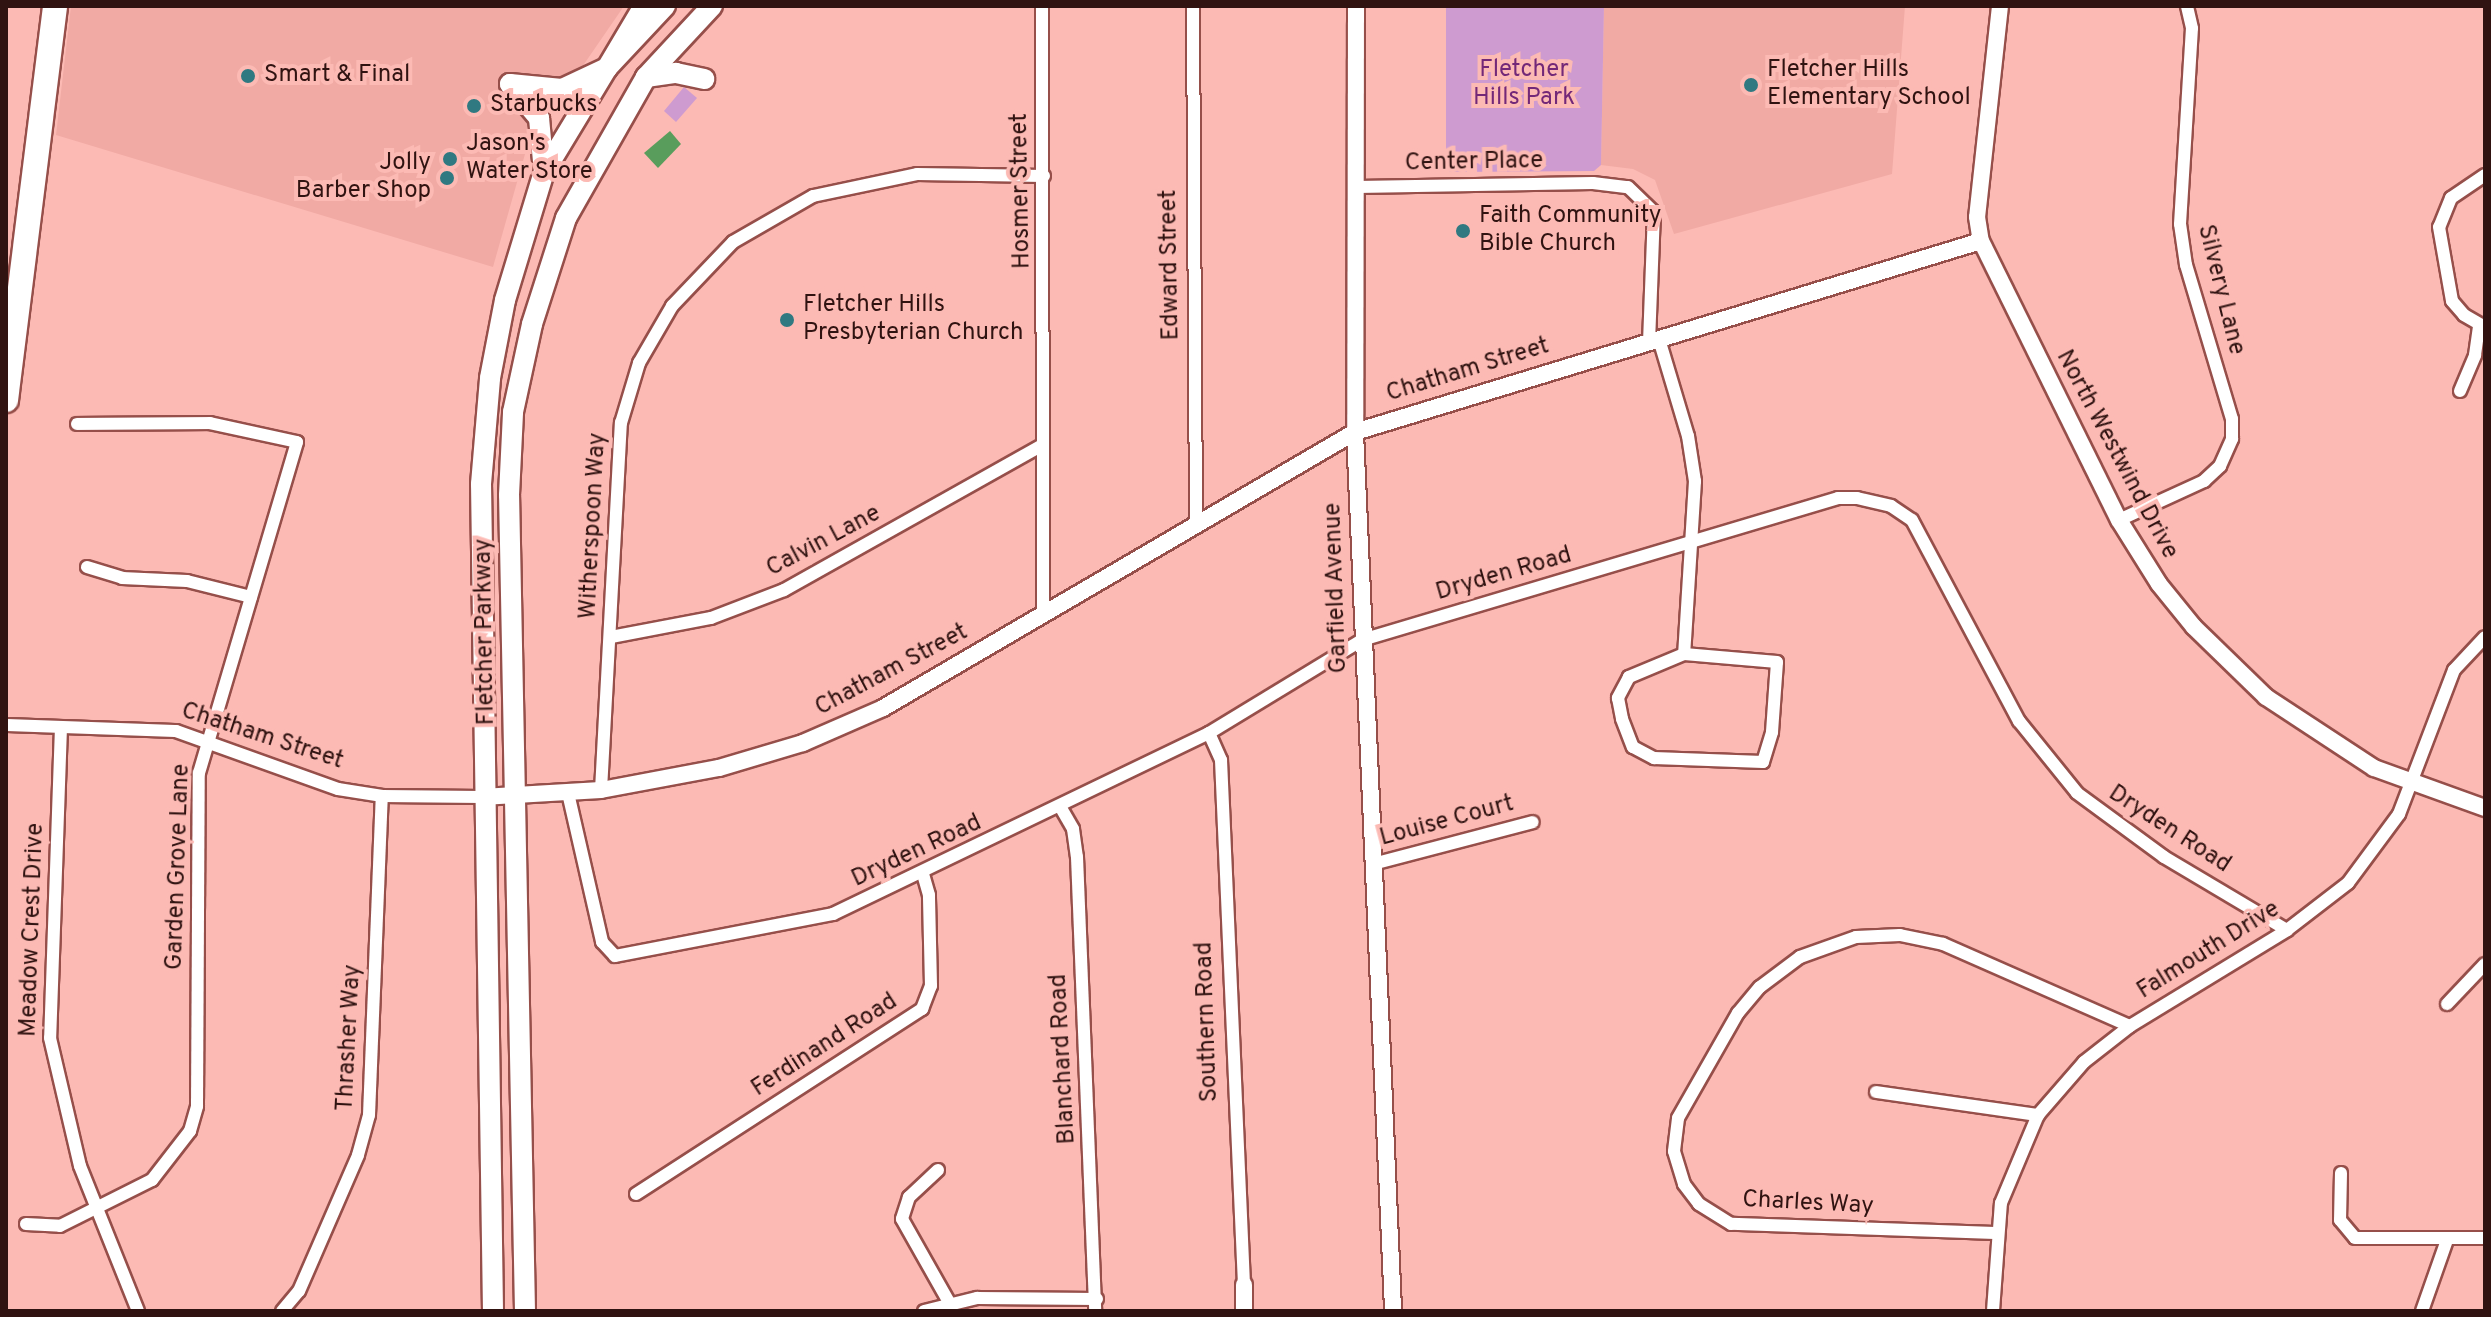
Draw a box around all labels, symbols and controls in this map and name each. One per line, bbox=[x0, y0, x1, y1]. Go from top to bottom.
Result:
park label: Fletcher Hills Park bbox=[1473, 57, 1575, 113]
place label: Fletcher Hills Elementary School bbox=[1767, 57, 1971, 113]
place label: Smart & Final bbox=[264, 62, 410, 90]
marker: Smart & Final bbox=[239, 67, 257, 85]
marker: Fletcher Hills Elementary School bbox=[1742, 76, 1760, 94]
place label: Starbucks bbox=[490, 92, 598, 120]
marker: Starbucks bbox=[465, 97, 483, 115]
street label: Hosmer Street bbox=[1006, 113, 1038, 269]
place label: Jason's Water Store bbox=[466, 131, 593, 187]
street label: Center Place bbox=[1405, 147, 1543, 179]
place label: Jolly Barber Shop bbox=[296, 150, 431, 206]
marker: Jason's Water Store bbox=[441, 150, 459, 168]
marker: Jolly Barber Shop bbox=[438, 169, 456, 187]
street label: Edward Street bbox=[1155, 189, 1187, 341]
place label: Faith Community Bible Church bbox=[1479, 203, 1662, 259]
marker: Faith Community Bible Church bbox=[1454, 222, 1472, 240]
street label: Silvery Lane bbox=[2190, 222, 2250, 358]
place label: Fletcher Hills Presbyterian Church bbox=[803, 292, 1023, 348]
marker: Fletcher Hills Presbyterian Church bbox=[778, 311, 796, 329]
street label: Chatham Street bbox=[1383, 333, 1553, 409]
street label: North Westwind Drive bbox=[2049, 345, 2183, 565]
street label: Witherspoon Way bbox=[575, 432, 613, 620]
street label: Calvin Lane bbox=[762, 500, 886, 584]
street label: Garfield Avenue bbox=[1320, 502, 1354, 674]
street label: Fletcher Parkway bbox=[470, 538, 502, 726]
street label: Dryden Road bbox=[1433, 542, 1575, 608]
street label: Chatham Street bbox=[811, 619, 973, 723]
street label: Chatham Street bbox=[177, 697, 347, 777]
street label: Garden Grove Lane bbox=[161, 763, 197, 971]
street label: Dryden Road bbox=[2102, 780, 2236, 880]
street label: Louise Court bbox=[1377, 790, 1517, 854]
street label: Dryden Road bbox=[847, 809, 987, 895]
street label: Meadow Crest Drive bbox=[15, 823, 51, 1037]
street label: Falmouth Drive bbox=[2132, 896, 2286, 1006]
street label: Southern Road bbox=[1191, 941, 1225, 1103]
street label: Thrasher Way bbox=[332, 964, 368, 1112]
street label: Blanchard Road bbox=[1045, 973, 1083, 1145]
street label: Ferdinand Road bbox=[747, 988, 903, 1104]
street label: Charles Way bbox=[1741, 1186, 1875, 1222]

